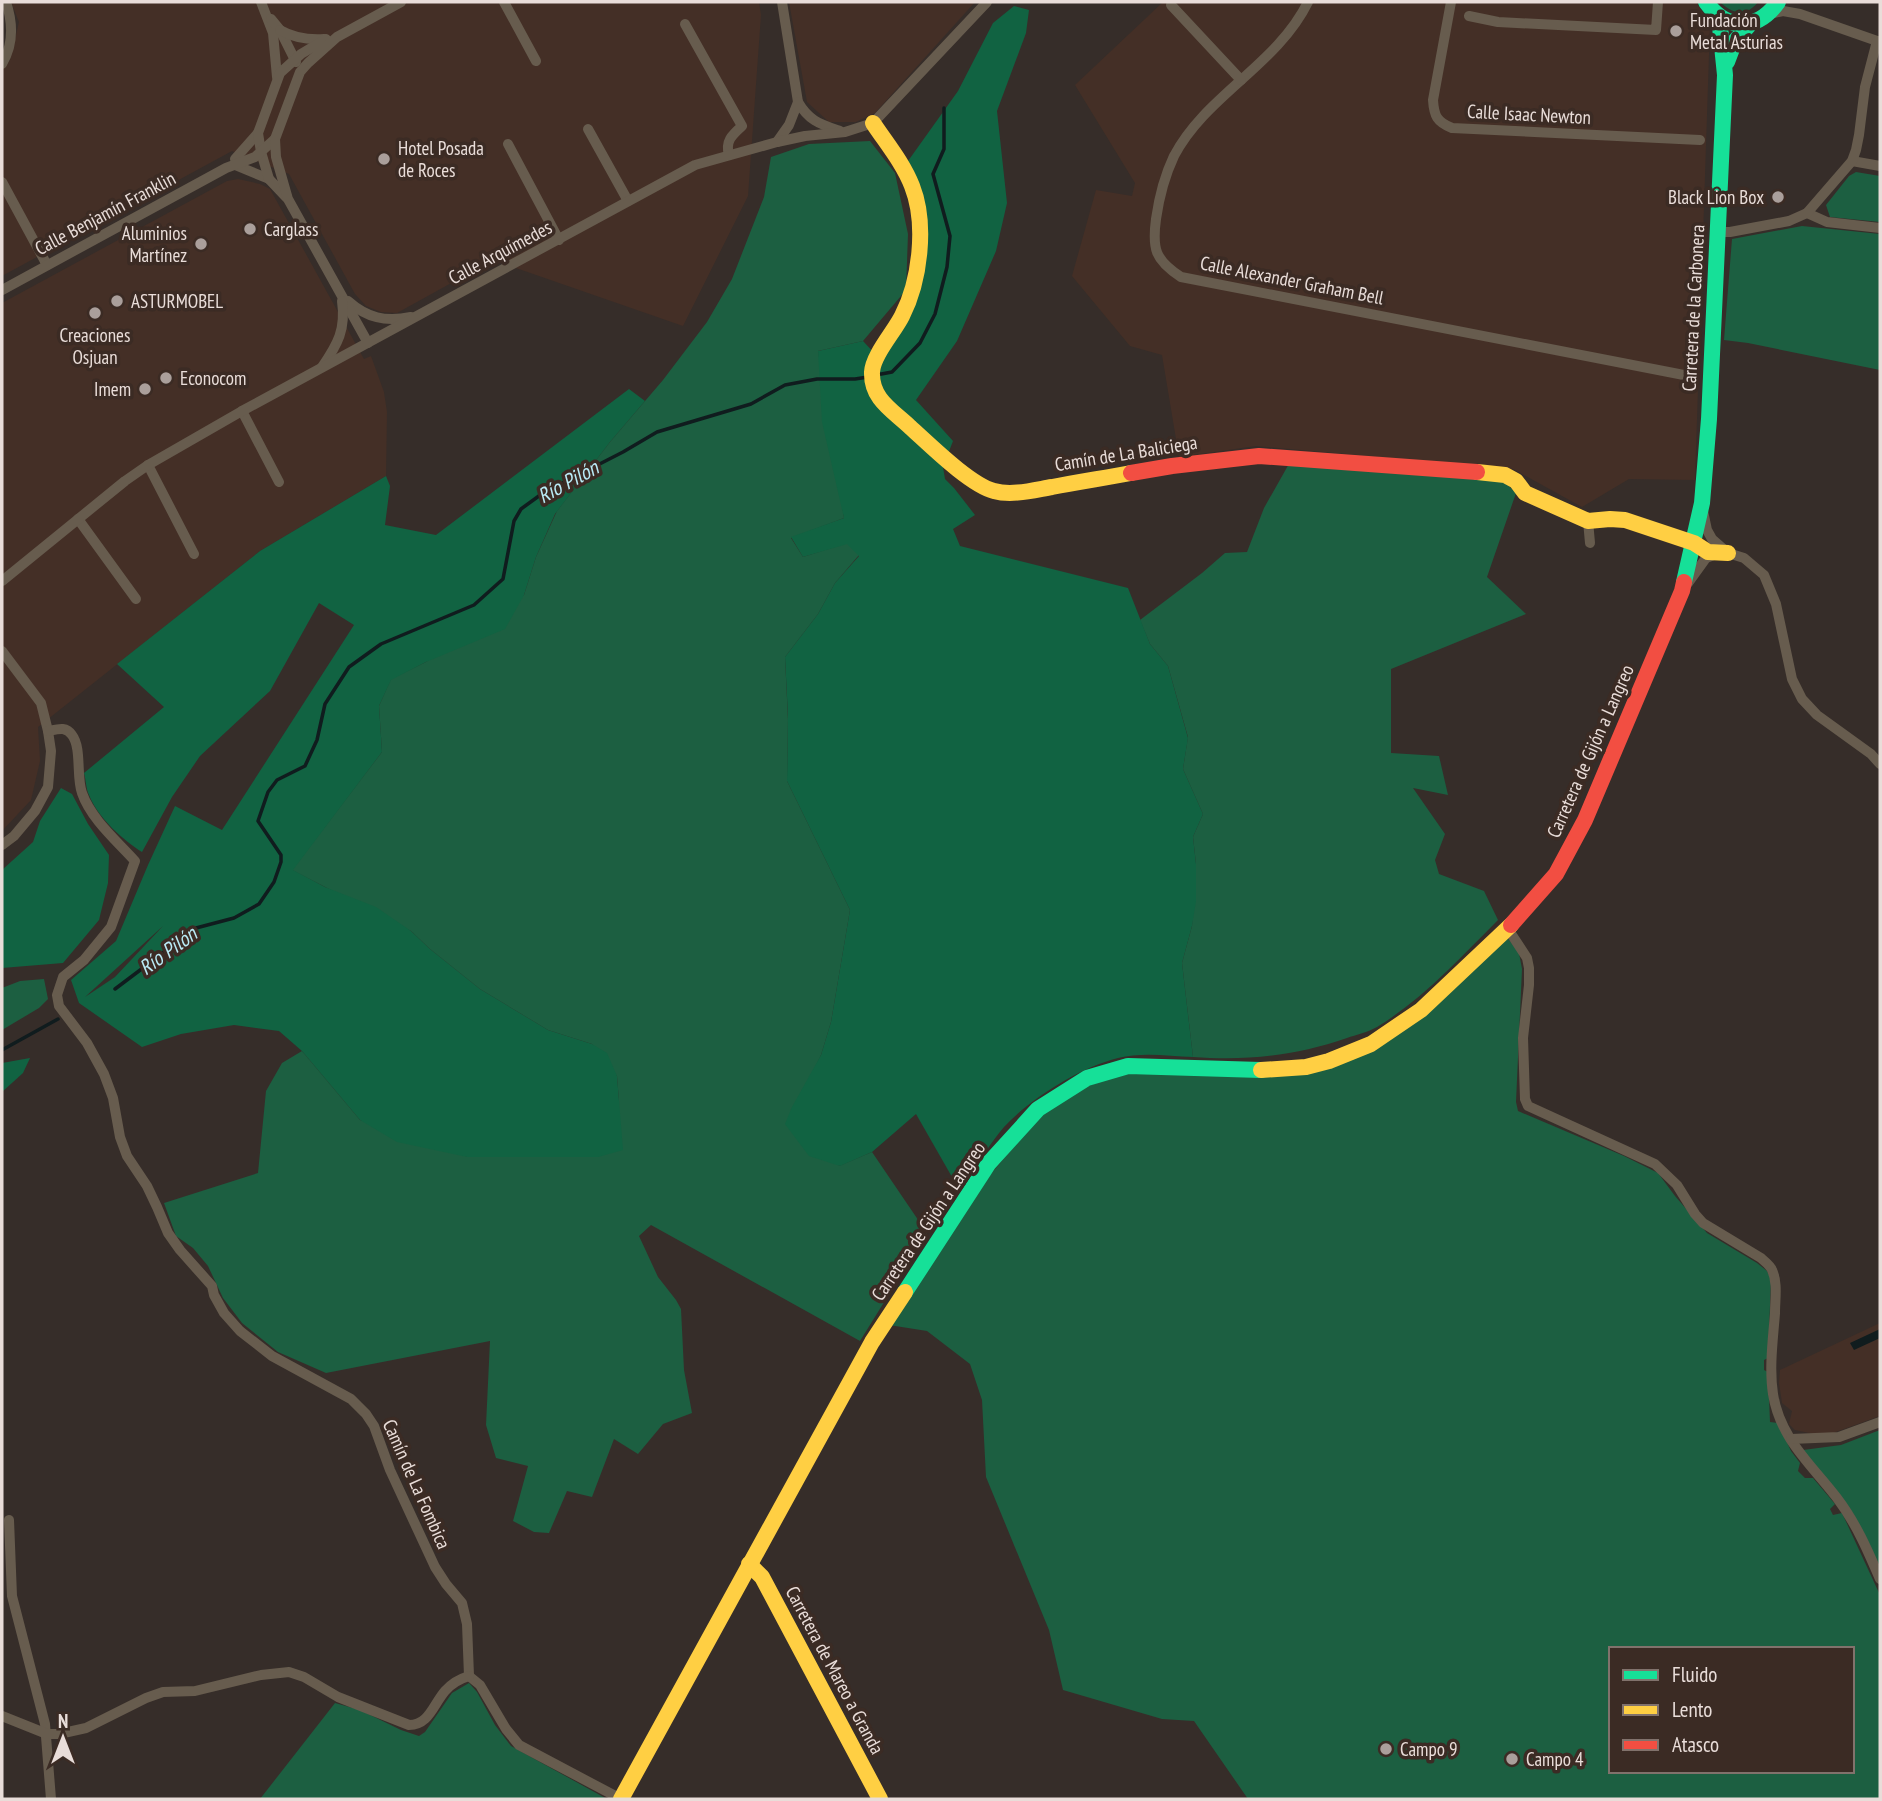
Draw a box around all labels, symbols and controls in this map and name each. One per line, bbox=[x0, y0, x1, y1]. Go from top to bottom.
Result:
place label: Fundación Metal Asturias bbox=[1690, 8, 1783, 54]
marker: Fundación Metal Asturias bbox=[1668, 23, 1684, 39]
street label: Calle Isaac Newton bbox=[1466, 99, 1592, 129]
place label: Hotel Posada de Roces bbox=[398, 136, 484, 182]
marker: Hotel Posada de Roces bbox=[376, 151, 392, 167]
street label: Calle Benjamín Franklin bbox=[31, 166, 179, 260]
place label: Black Lion Box bbox=[1668, 185, 1764, 209]
marker: Black Lion Box bbox=[1770, 189, 1786, 205]
street label: Calle Arquímedes bbox=[444, 215, 556, 289]
place label: Carglass bbox=[264, 217, 318, 241]
place label: Aluminios Martínez bbox=[122, 221, 187, 267]
marker: Carglass bbox=[242, 221, 258, 237]
street label: Carretera de la Carbonera bbox=[1677, 224, 1709, 392]
marker: Aluminios Martínez bbox=[193, 236, 209, 252]
street label: Calle Alexander Graham Bell bbox=[1198, 250, 1386, 310]
place label: ASTURMOBEL bbox=[131, 289, 223, 313]
marker: ASTURMOBEL bbox=[109, 293, 125, 309]
marker: Creaciones Osjuan bbox=[87, 305, 103, 321]
place label: Creaciones Osjuan bbox=[60, 323, 130, 369]
place label: Econocom bbox=[180, 366, 246, 390]
marker: Econocom bbox=[158, 370, 174, 386]
place label: Imem bbox=[94, 377, 131, 401]
marker: Imem bbox=[137, 381, 153, 397]
street label: Camín de La Baliciega bbox=[1053, 430, 1199, 476]
water label: Río Pilón bbox=[533, 453, 604, 509]
street label: Carretera de Gijón a Langreo bbox=[1541, 661, 1639, 841]
water label: Río Pilón bbox=[133, 919, 204, 981]
street label: Carretera de Gijón a Langreo bbox=[866, 1137, 990, 1305]
street label: Camín de La Fombica bbox=[378, 1415, 456, 1553]
street label: Carretera de Mareo a Granda bbox=[781, 1582, 889, 1758]
legend bbox=[1609, 1647, 1854, 1773]
text: Fluido bbox=[1672, 1661, 1717, 1688]
text: Lento bbox=[1672, 1696, 1712, 1723]
north arrow bbox=[28, 1703, 98, 1773]
text: N bbox=[58, 1709, 68, 1733]
text: Atasco bbox=[1672, 1731, 1719, 1758]
place label: Campo 9 bbox=[1400, 1737, 1457, 1761]
marker: Campo 9 bbox=[1378, 1741, 1394, 1757]
place label: Campo 4 bbox=[1526, 1747, 1584, 1771]
marker: Campo 4 bbox=[1504, 1751, 1520, 1767]

